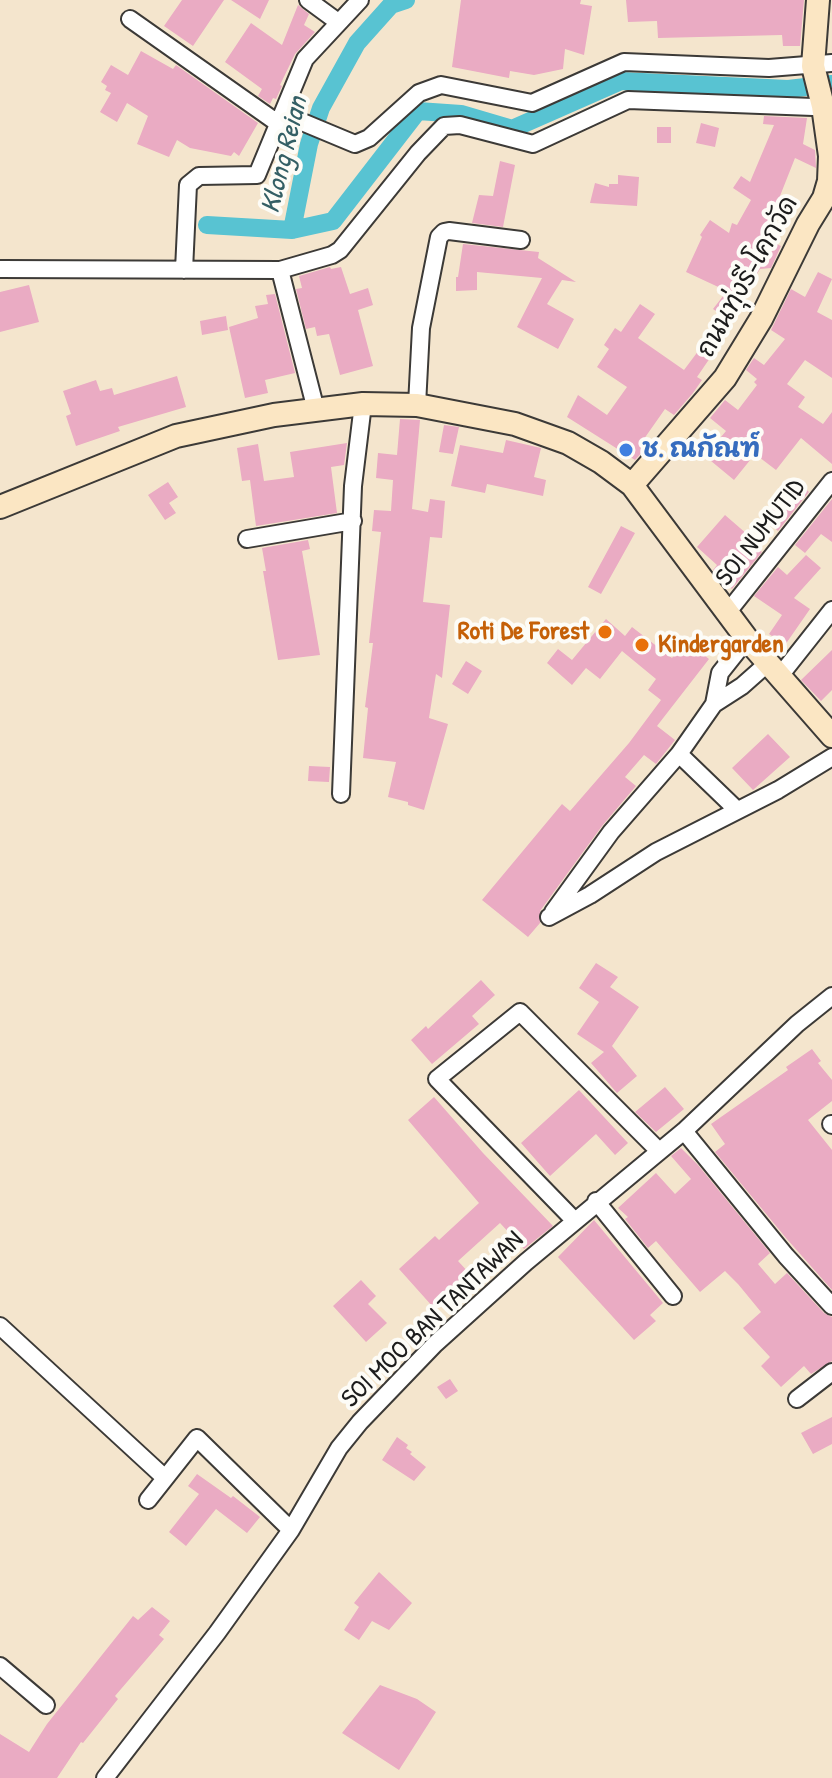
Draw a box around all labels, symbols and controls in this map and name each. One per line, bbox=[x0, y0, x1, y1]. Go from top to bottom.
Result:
water label: Klong Reian bbox=[254, 93, 316, 217]
street label: ถนนทุ่งรี-โคกวัด bbox=[691, 191, 805, 363]
place label: ช. ณกัณฑ์ bbox=[642, 434, 760, 466]
marker: ช. ณกัณฑ์ bbox=[617, 441, 635, 459]
street label: SOI NUMUTID bbox=[710, 473, 812, 593]
place label: Roti De Forest bbox=[458, 616, 589, 648]
marker: Roti De Forest bbox=[596, 623, 614, 641]
place label: Kindergarden bbox=[658, 629, 784, 661]
marker: Kindergarden bbox=[633, 636, 651, 654]
street label: SOI MOO BAN TANTAWAN bbox=[336, 1225, 530, 1415]

